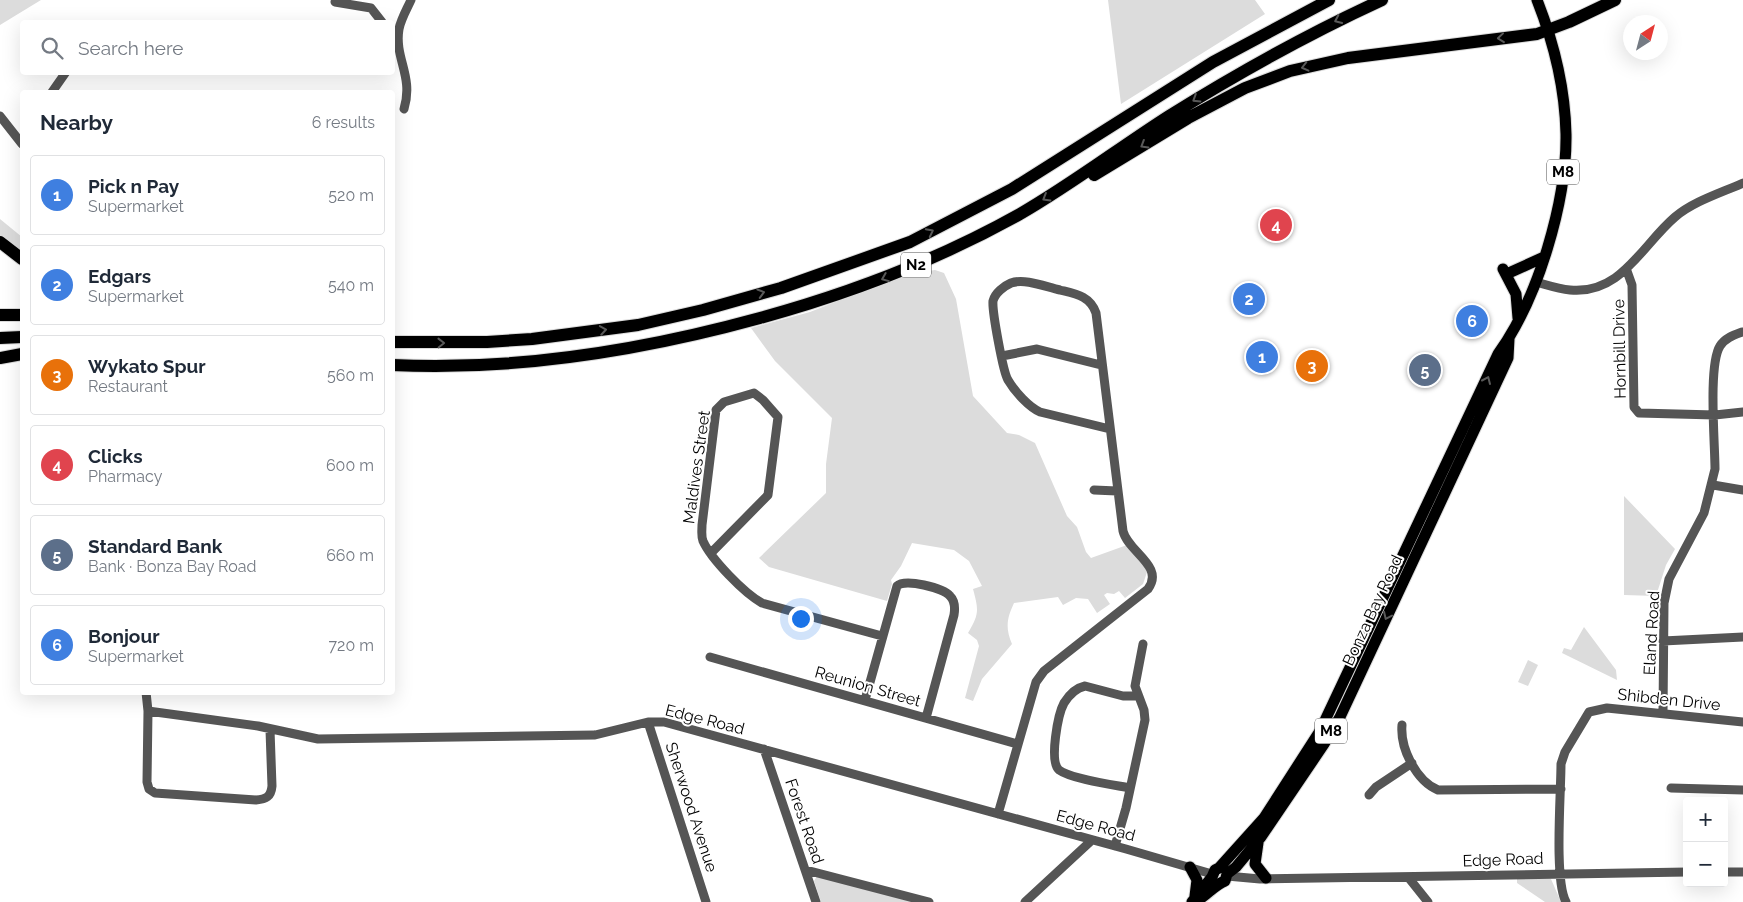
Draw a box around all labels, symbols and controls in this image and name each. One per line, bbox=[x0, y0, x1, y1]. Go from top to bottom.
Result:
one-way arrow bbox=[1334, 14, 1343, 25]
north arrow bbox=[1623, 15, 1668, 60]
search box bbox=[20, 20, 395, 75]
one-way arrow bbox=[1496, 32, 1504, 43]
icon: search bbox=[38, 34, 66, 62]
text: Search here bbox=[78, 37, 184, 59]
one-way arrow bbox=[1301, 61, 1310, 72]
one-way arrow bbox=[1193, 93, 1202, 103]
text: Nearby bbox=[40, 110, 113, 135]
text: 6 results bbox=[312, 113, 375, 132]
one-way arrow bbox=[1140, 138, 1149, 148]
road number: M8 bbox=[1547, 160, 1579, 184]
text: Pick n Pay bbox=[88, 175, 179, 197]
text: 1 bbox=[53, 186, 61, 205]
text: 520 m bbox=[328, 186, 374, 205]
one-way arrow bbox=[1042, 191, 1051, 201]
text: Supermarket bbox=[88, 197, 184, 216]
pin: 4 bbox=[1260, 206, 1292, 244]
one-way arrow bbox=[925, 228, 934, 238]
road number: N2 bbox=[901, 252, 931, 278]
text: Edgars bbox=[88, 265, 151, 287]
one-way arrow bbox=[881, 272, 889, 282]
text: 2 bbox=[52, 276, 62, 295]
text: 540 m bbox=[328, 276, 374, 295]
pin: 2 bbox=[1233, 280, 1265, 318]
text: Supermarket bbox=[88, 287, 184, 306]
one-way arrow bbox=[757, 289, 765, 299]
street label: Hornbill Drive bbox=[1609, 299, 1630, 399]
pin: 6 bbox=[1456, 302, 1488, 340]
one-way arrow bbox=[599, 326, 607, 336]
one-way arrow bbox=[438, 338, 445, 348]
pin: 1 bbox=[1246, 338, 1278, 376]
pin: 3 bbox=[1296, 347, 1328, 385]
pin: 5 bbox=[1409, 351, 1441, 389]
text: Wykato Spur bbox=[88, 355, 206, 377]
text: 3 bbox=[53, 366, 61, 385]
text: 560 m bbox=[327, 366, 374, 385]
one-way arrow bbox=[1480, 376, 1491, 385]
text: Restaurant bbox=[88, 377, 168, 396]
street label: Maldives Street bbox=[679, 409, 714, 525]
text: Clicks bbox=[88, 445, 143, 467]
text: 4 bbox=[52, 456, 62, 475]
text: 600 m bbox=[326, 456, 374, 475]
text: Pharmacy bbox=[88, 467, 162, 486]
text: Standard Bank bbox=[88, 535, 222, 557]
text: 5 bbox=[53, 546, 61, 565]
text: 660 m bbox=[326, 546, 374, 565]
street label: Bonza Bay Road bbox=[1338, 552, 1406, 669]
text: Bank · Bonza Bay Road bbox=[88, 557, 256, 576]
street label: Eland Road bbox=[1640, 590, 1663, 676]
your location bbox=[788, 606, 814, 632]
one-way arrow bbox=[1384, 610, 1394, 619]
text: Bonjour bbox=[88, 625, 159, 647]
text: 6 bbox=[52, 636, 62, 655]
text: 720 m bbox=[329, 636, 374, 655]
text: Supermarket bbox=[88, 647, 184, 666]
street label: Reunion Street bbox=[813, 662, 924, 711]
street label: Shibden Drive bbox=[1617, 685, 1721, 714]
street label: Edge Road bbox=[663, 700, 747, 739]
road number: M8 bbox=[1315, 718, 1347, 744]
street label: Sherwood Avenue bbox=[662, 740, 721, 875]
street label: Forest Road bbox=[781, 776, 828, 866]
map controls bbox=[1683, 797, 1728, 887]
button: + bbox=[1683, 797, 1728, 842]
street label: Edge Road bbox=[1054, 806, 1138, 845]
button: − bbox=[1683, 842, 1728, 887]
street label: Edge Road bbox=[1462, 849, 1544, 870]

